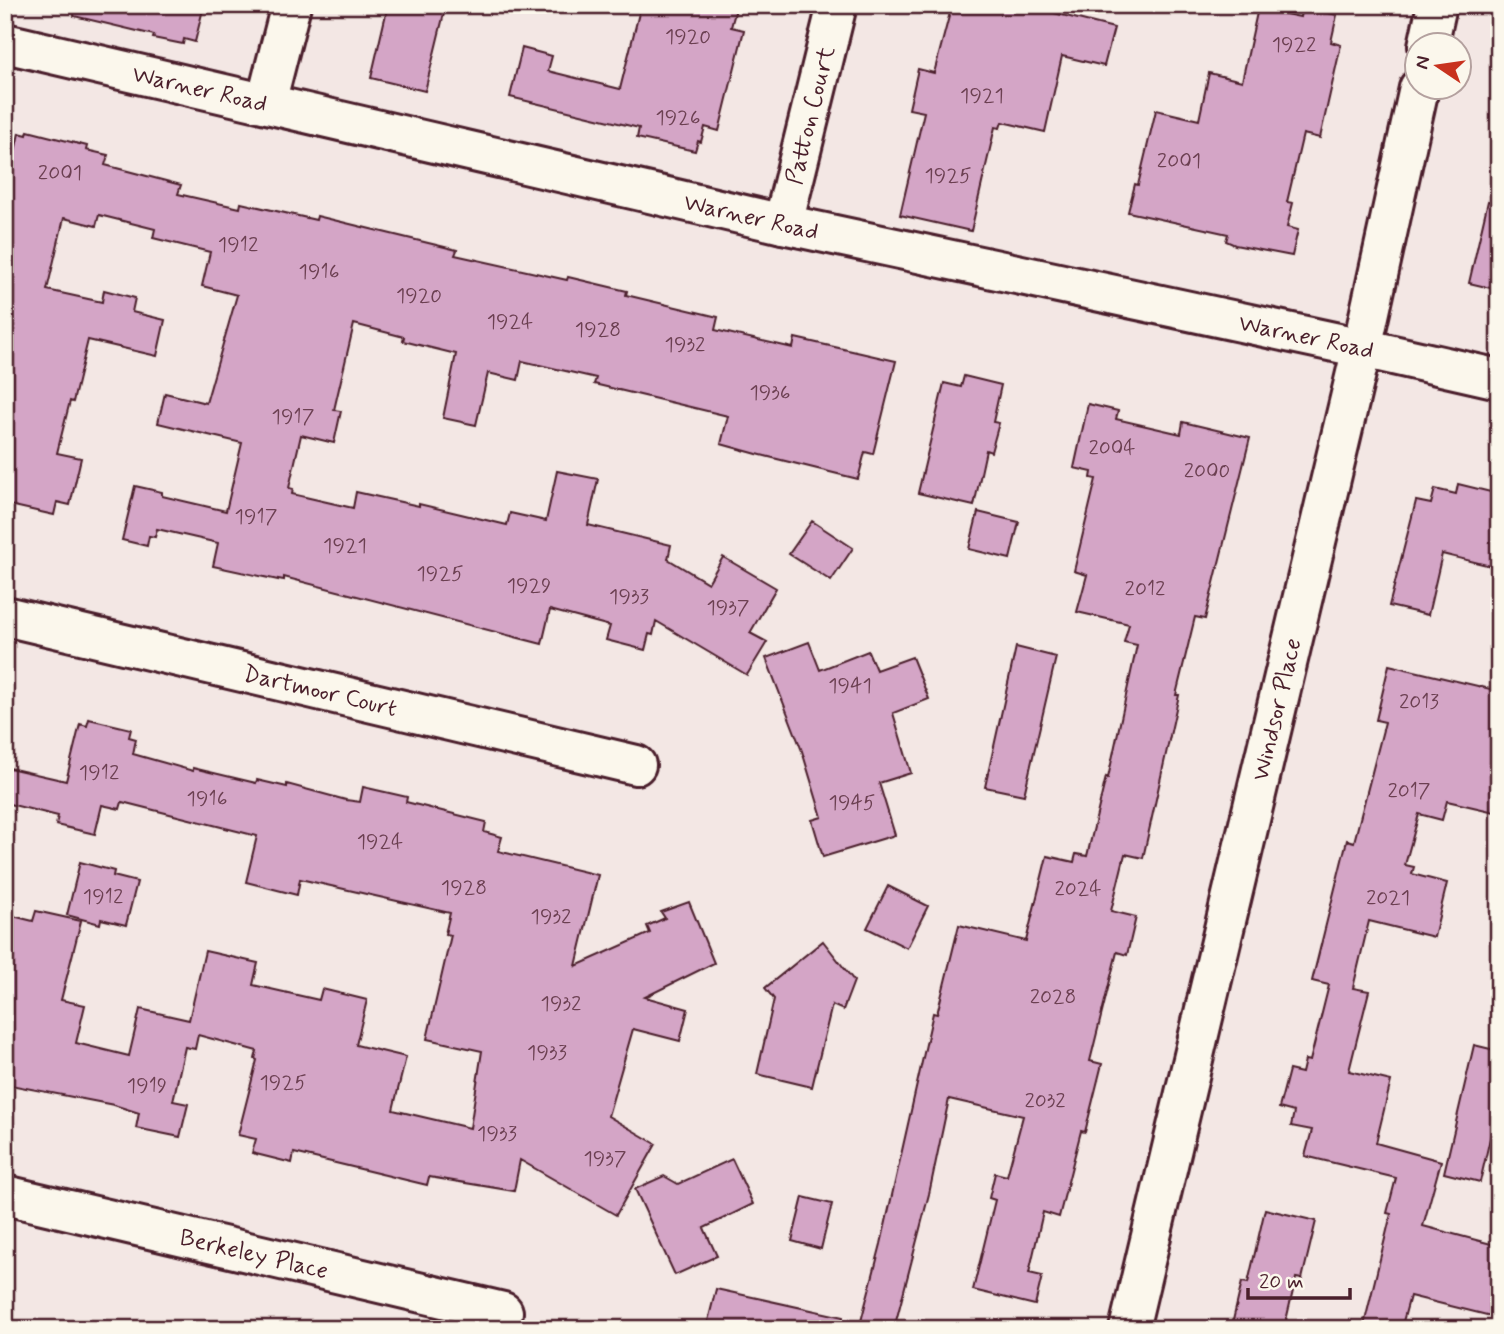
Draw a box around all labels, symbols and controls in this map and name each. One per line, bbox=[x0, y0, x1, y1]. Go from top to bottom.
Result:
house number: 1920 bbox=[665, 23, 711, 51]
house number: 1922 bbox=[1272, 31, 1316, 59]
north arrow bbox=[1402, 32, 1472, 102]
street label: Patton Court bbox=[779, 43, 843, 188]
text: N bbox=[1409, 54, 1437, 71]
street label: Warner Road bbox=[129, 59, 270, 120]
house number: 1921 bbox=[960, 82, 1004, 110]
house number: 1926 bbox=[655, 104, 701, 132]
house number: 2001 bbox=[1157, 147, 1201, 175]
house number: 2001 bbox=[38, 159, 82, 187]
house number: 1925 bbox=[924, 162, 972, 190]
street label: Warner Road bbox=[680, 187, 821, 248]
house number: 1912 bbox=[218, 231, 258, 259]
house number: 1916 bbox=[299, 258, 339, 286]
house number: 1920 bbox=[396, 282, 442, 310]
house number: 1924 bbox=[487, 308, 533, 336]
street label: Warner Road bbox=[1236, 308, 1377, 367]
house number: 1928 bbox=[575, 316, 621, 344]
house number: 1932 bbox=[665, 331, 705, 359]
house number: 1936 bbox=[749, 379, 791, 407]
house number: 1917 bbox=[272, 403, 315, 431]
house number: 2004 bbox=[1088, 434, 1136, 462]
house number: 2000 bbox=[1184, 457, 1230, 485]
house number: 1917 bbox=[235, 503, 278, 531]
house number: 1921 bbox=[323, 532, 367, 560]
house number: 1925 bbox=[416, 560, 464, 588]
house number: 1929 bbox=[507, 572, 551, 600]
house number: 2012 bbox=[1125, 575, 1165, 603]
house number: 1933 bbox=[609, 583, 649, 611]
house number: 1937 bbox=[706, 594, 750, 622]
street label: Windsor Place bbox=[1246, 635, 1310, 784]
street label: Dartmoor Court bbox=[240, 659, 400, 725]
house number: 1941 bbox=[828, 672, 872, 700]
house number: 2013 bbox=[1399, 688, 1439, 716]
house number: 1912 bbox=[79, 759, 119, 787]
house number: 2017 bbox=[1387, 777, 1431, 805]
house number: 1916 bbox=[187, 785, 227, 813]
house number: 1945 bbox=[829, 789, 875, 817]
house number: 1924 bbox=[357, 828, 403, 856]
house number: 1928 bbox=[441, 874, 487, 902]
house number: 2024 bbox=[1054, 875, 1102, 903]
house number: 1912 bbox=[83, 883, 123, 911]
house number: 2021 bbox=[1366, 884, 1410, 912]
house number: 1932 bbox=[531, 903, 571, 931]
house number: 2028 bbox=[1030, 983, 1076, 1011]
house number: 1932 bbox=[541, 990, 581, 1018]
house number: 1933 bbox=[527, 1039, 567, 1067]
house number: 1925 bbox=[259, 1069, 307, 1097]
house number: 1919 bbox=[127, 1072, 167, 1100]
house number: 2032 bbox=[1024, 1087, 1066, 1115]
house number: 1933 bbox=[477, 1120, 517, 1148]
house number: 1937 bbox=[583, 1145, 627, 1173]
street label: Berkeley Place bbox=[177, 1223, 331, 1287]
scale bar bbox=[1248, 1257, 1350, 1301]
text: 20 m bbox=[1259, 1268, 1304, 1296]

